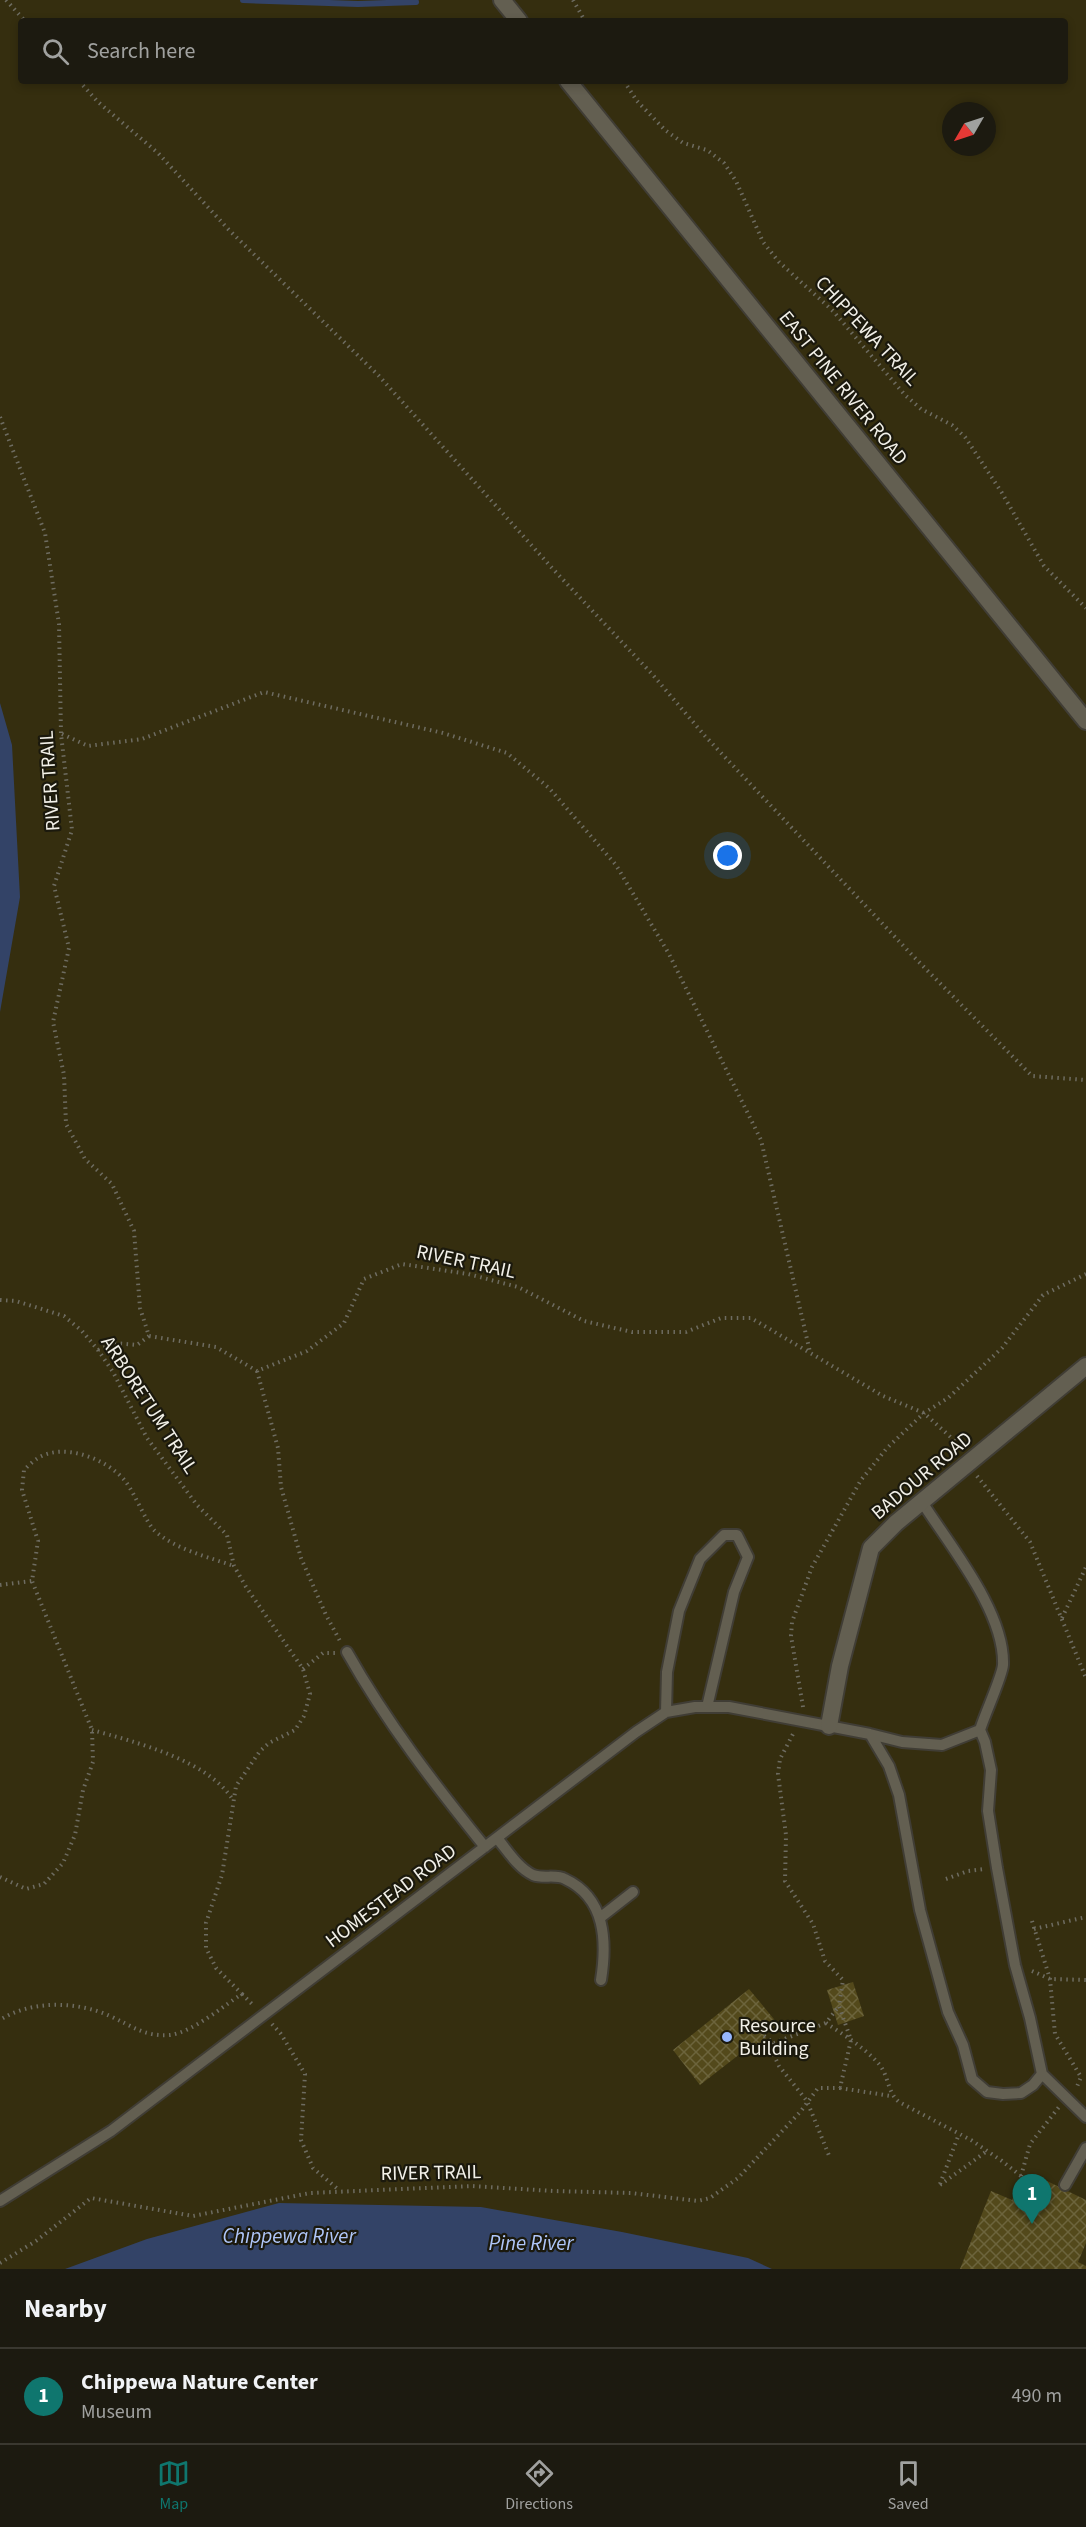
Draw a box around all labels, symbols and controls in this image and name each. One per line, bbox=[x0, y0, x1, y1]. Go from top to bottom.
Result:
search box bbox=[18, 18, 1068, 84]
icon: search bbox=[39, 35, 72, 68]
text: Search here bbox=[87, 35, 195, 67]
north arrow bbox=[942, 102, 996, 156]
street label: CHIPPEWA TRAIL bbox=[809, 270, 926, 392]
street label: EAST PINE RIVER ROAD bbox=[772, 305, 914, 471]
street label: RIVER TRAIL bbox=[33, 730, 67, 832]
your location bbox=[713, 841, 742, 870]
street label: RIVER TRAIL bbox=[414, 1238, 518, 1286]
street label: ARBORETUM TRAIL bbox=[94, 1331, 204, 1480]
street label: BADOUR ROAD bbox=[865, 1425, 979, 1527]
street label: HOMESTEAD ROAD bbox=[320, 1837, 462, 1955]
place label: Resource Building bbox=[739, 2012, 816, 2063]
marker: Resource Building bbox=[720, 2030, 734, 2044]
street label: RIVER TRAIL bbox=[380, 2158, 482, 2188]
pin: 1 bbox=[1012, 2174, 1052, 2224]
water label: Chippewa River bbox=[222, 2221, 356, 2251]
water label: Pine River bbox=[488, 2228, 574, 2258]
text: Nearby bbox=[24, 2290, 107, 2327]
text: Chippewa Nature Center bbox=[81, 2366, 318, 2398]
text: 1 bbox=[38, 2382, 49, 2410]
text: 490 m bbox=[1012, 2382, 1062, 2410]
text: Museum bbox=[81, 2398, 152, 2426]
tab: Map bbox=[157, 2457, 190, 2515]
tab: Directions bbox=[505, 2457, 573, 2515]
tab: Saved bbox=[888, 2457, 929, 2515]

